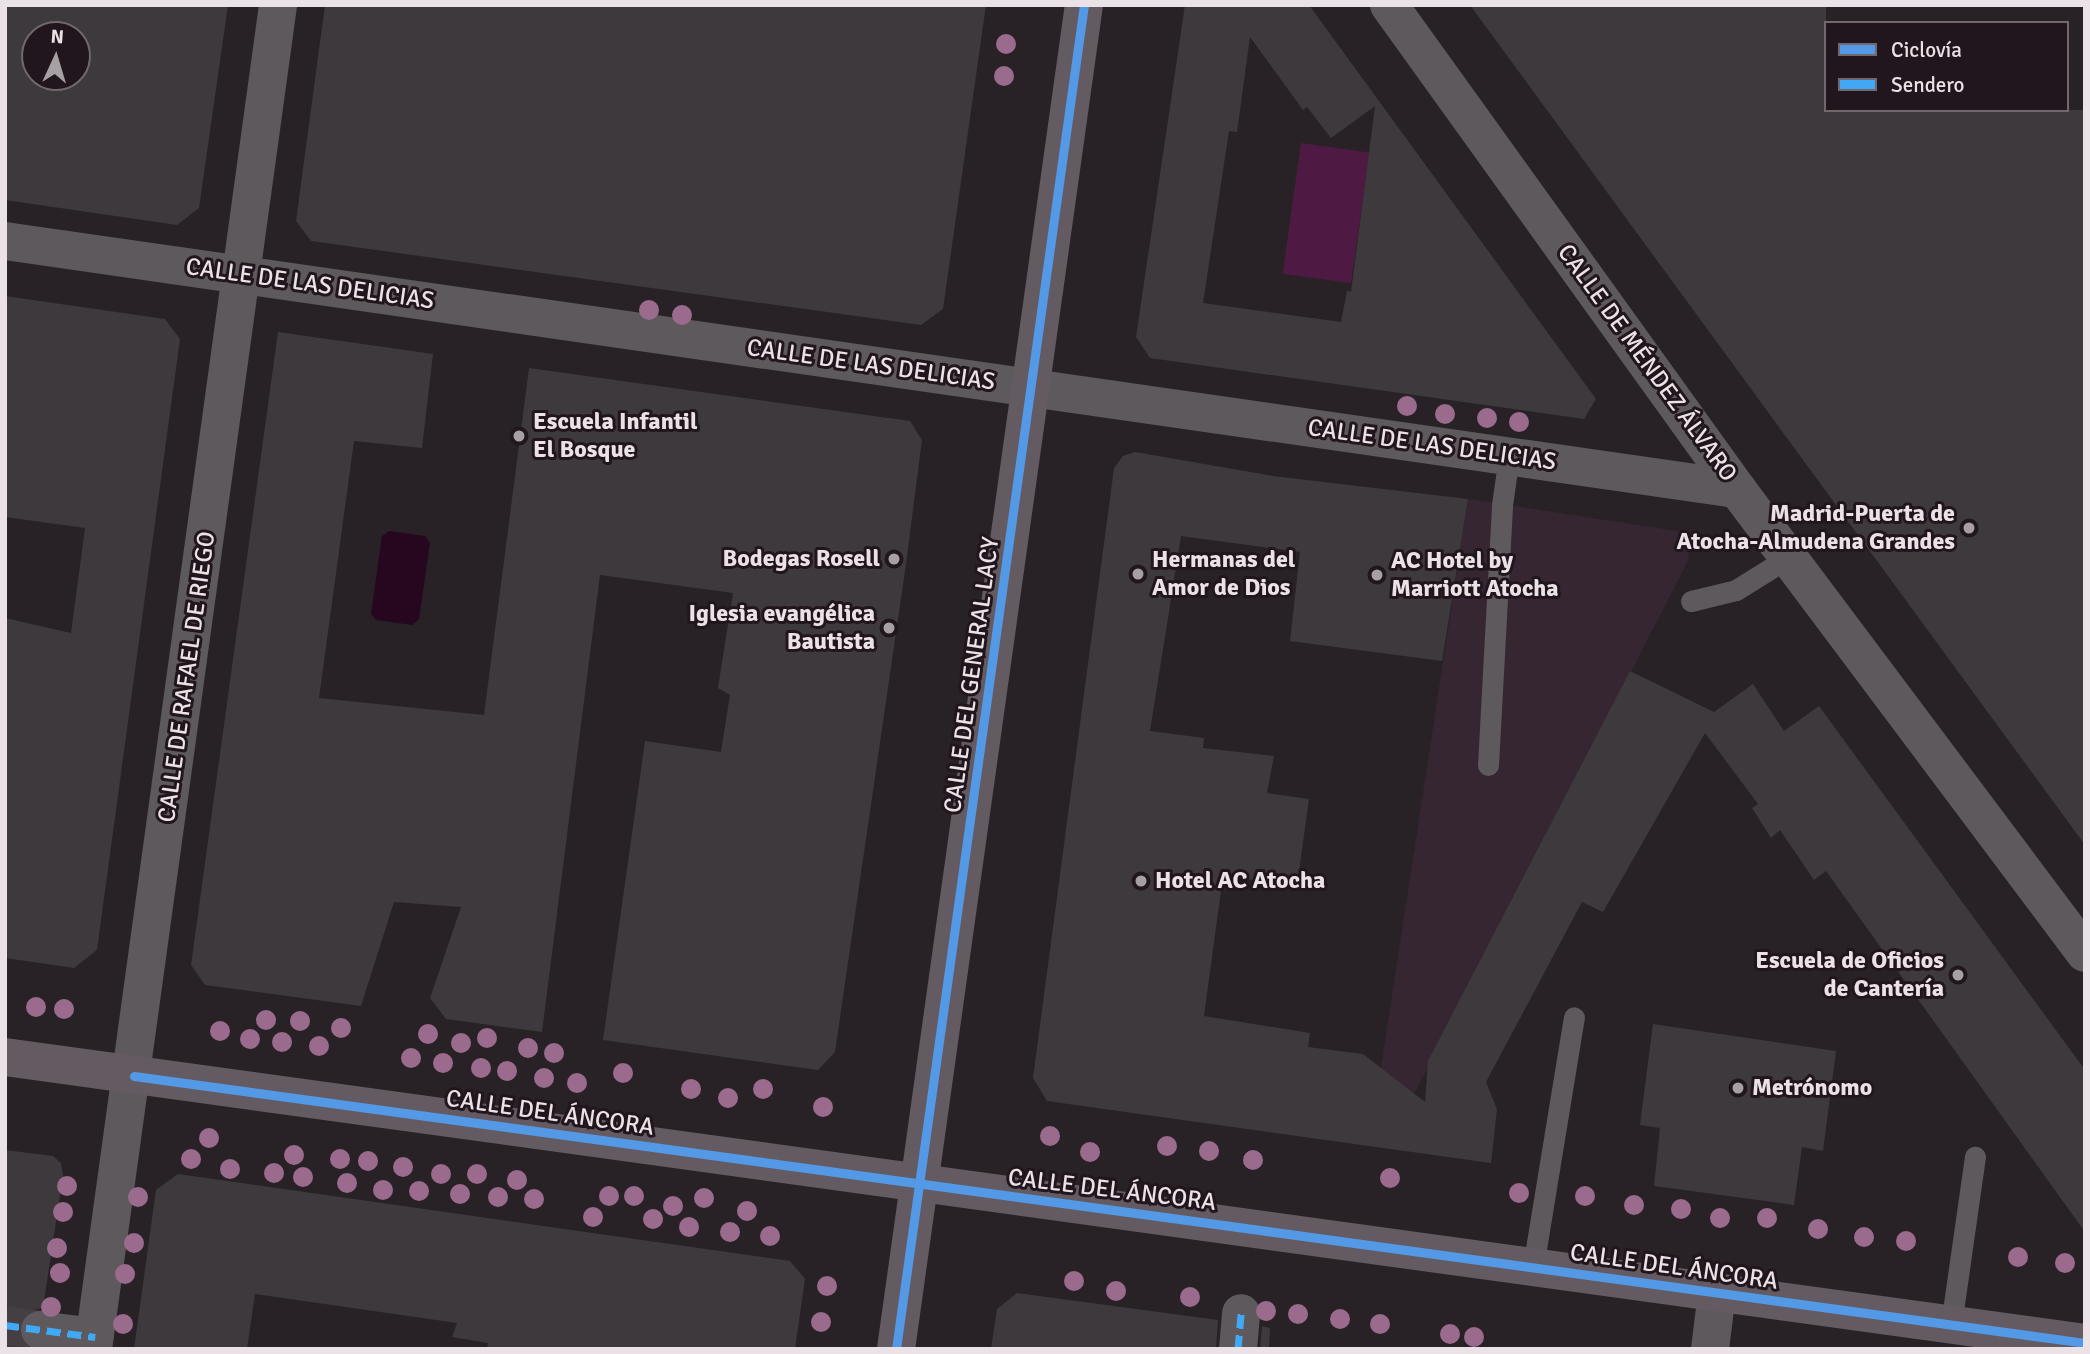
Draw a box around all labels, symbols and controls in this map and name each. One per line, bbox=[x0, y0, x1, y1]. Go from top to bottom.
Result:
north arrow bbox=[21, 21, 91, 91]
legend bbox=[1824, 21, 2069, 112]
text: N bbox=[50, 25, 65, 49]
text: Ciclovía bbox=[1891, 37, 1962, 63]
text: Sendero bbox=[1891, 72, 1965, 98]
street label: CALLE DE MÉNDEZ ÁLVARO bbox=[1551, 239, 1743, 487]
street label: CALLE DE LAS DELICIAS bbox=[184, 252, 436, 316]
street label: CALLE DE LAS DELICIAS bbox=[745, 333, 997, 397]
place label: Escuela Infantil El Bosque bbox=[533, 408, 697, 464]
street label: CALLE DE LAS DELICIAS bbox=[1306, 413, 1558, 477]
marker: Escuela Infantil El Bosque bbox=[511, 428, 527, 444]
place label: Madrid-Puerta de Atocha-Almudena Grandes bbox=[1676, 500, 1955, 556]
marker: Madrid-Puerta de Atocha-Almudena Grandes bbox=[1961, 520, 1977, 536]
street label: CALLE DE RAFAEL DE RIEGO bbox=[152, 530, 222, 824]
street label: CALLE DEL GENERAL LACY bbox=[938, 535, 1006, 815]
place label: Bodegas Rosell bbox=[723, 545, 880, 573]
place label: Hermanas del Amor de Dios bbox=[1152, 546, 1295, 602]
place label: AC Hotel by Marriott Atocha bbox=[1391, 547, 1559, 603]
marker: Bodegas Rosell bbox=[886, 551, 902, 567]
marker: Hermanas del Amor de Dios bbox=[1130, 566, 1146, 582]
marker: AC Hotel by Marriott Atocha bbox=[1369, 567, 1385, 583]
place label: Iglesia evangélica Bautista bbox=[688, 600, 875, 656]
marker: Iglesia evangélica Bautista bbox=[881, 620, 897, 636]
place label: Hotel AC Atocha bbox=[1155, 867, 1325, 895]
marker: Hotel AC Atocha bbox=[1133, 873, 1149, 889]
place label: Escuela de Oficios de Cantería bbox=[1755, 947, 1944, 1003]
marker: Escuela de Oficios de Cantería bbox=[1950, 967, 1966, 983]
place label: Metrónomo bbox=[1752, 1074, 1872, 1102]
marker: Metrónomo bbox=[1730, 1080, 1746, 1096]
street label: CALLE DEL ÁNCORA bbox=[444, 1084, 656, 1142]
street label: CALLE DEL ÁNCORA bbox=[1006, 1163, 1218, 1217]
street label: CALLE DEL ÁNCORA bbox=[1568, 1238, 1780, 1296]

